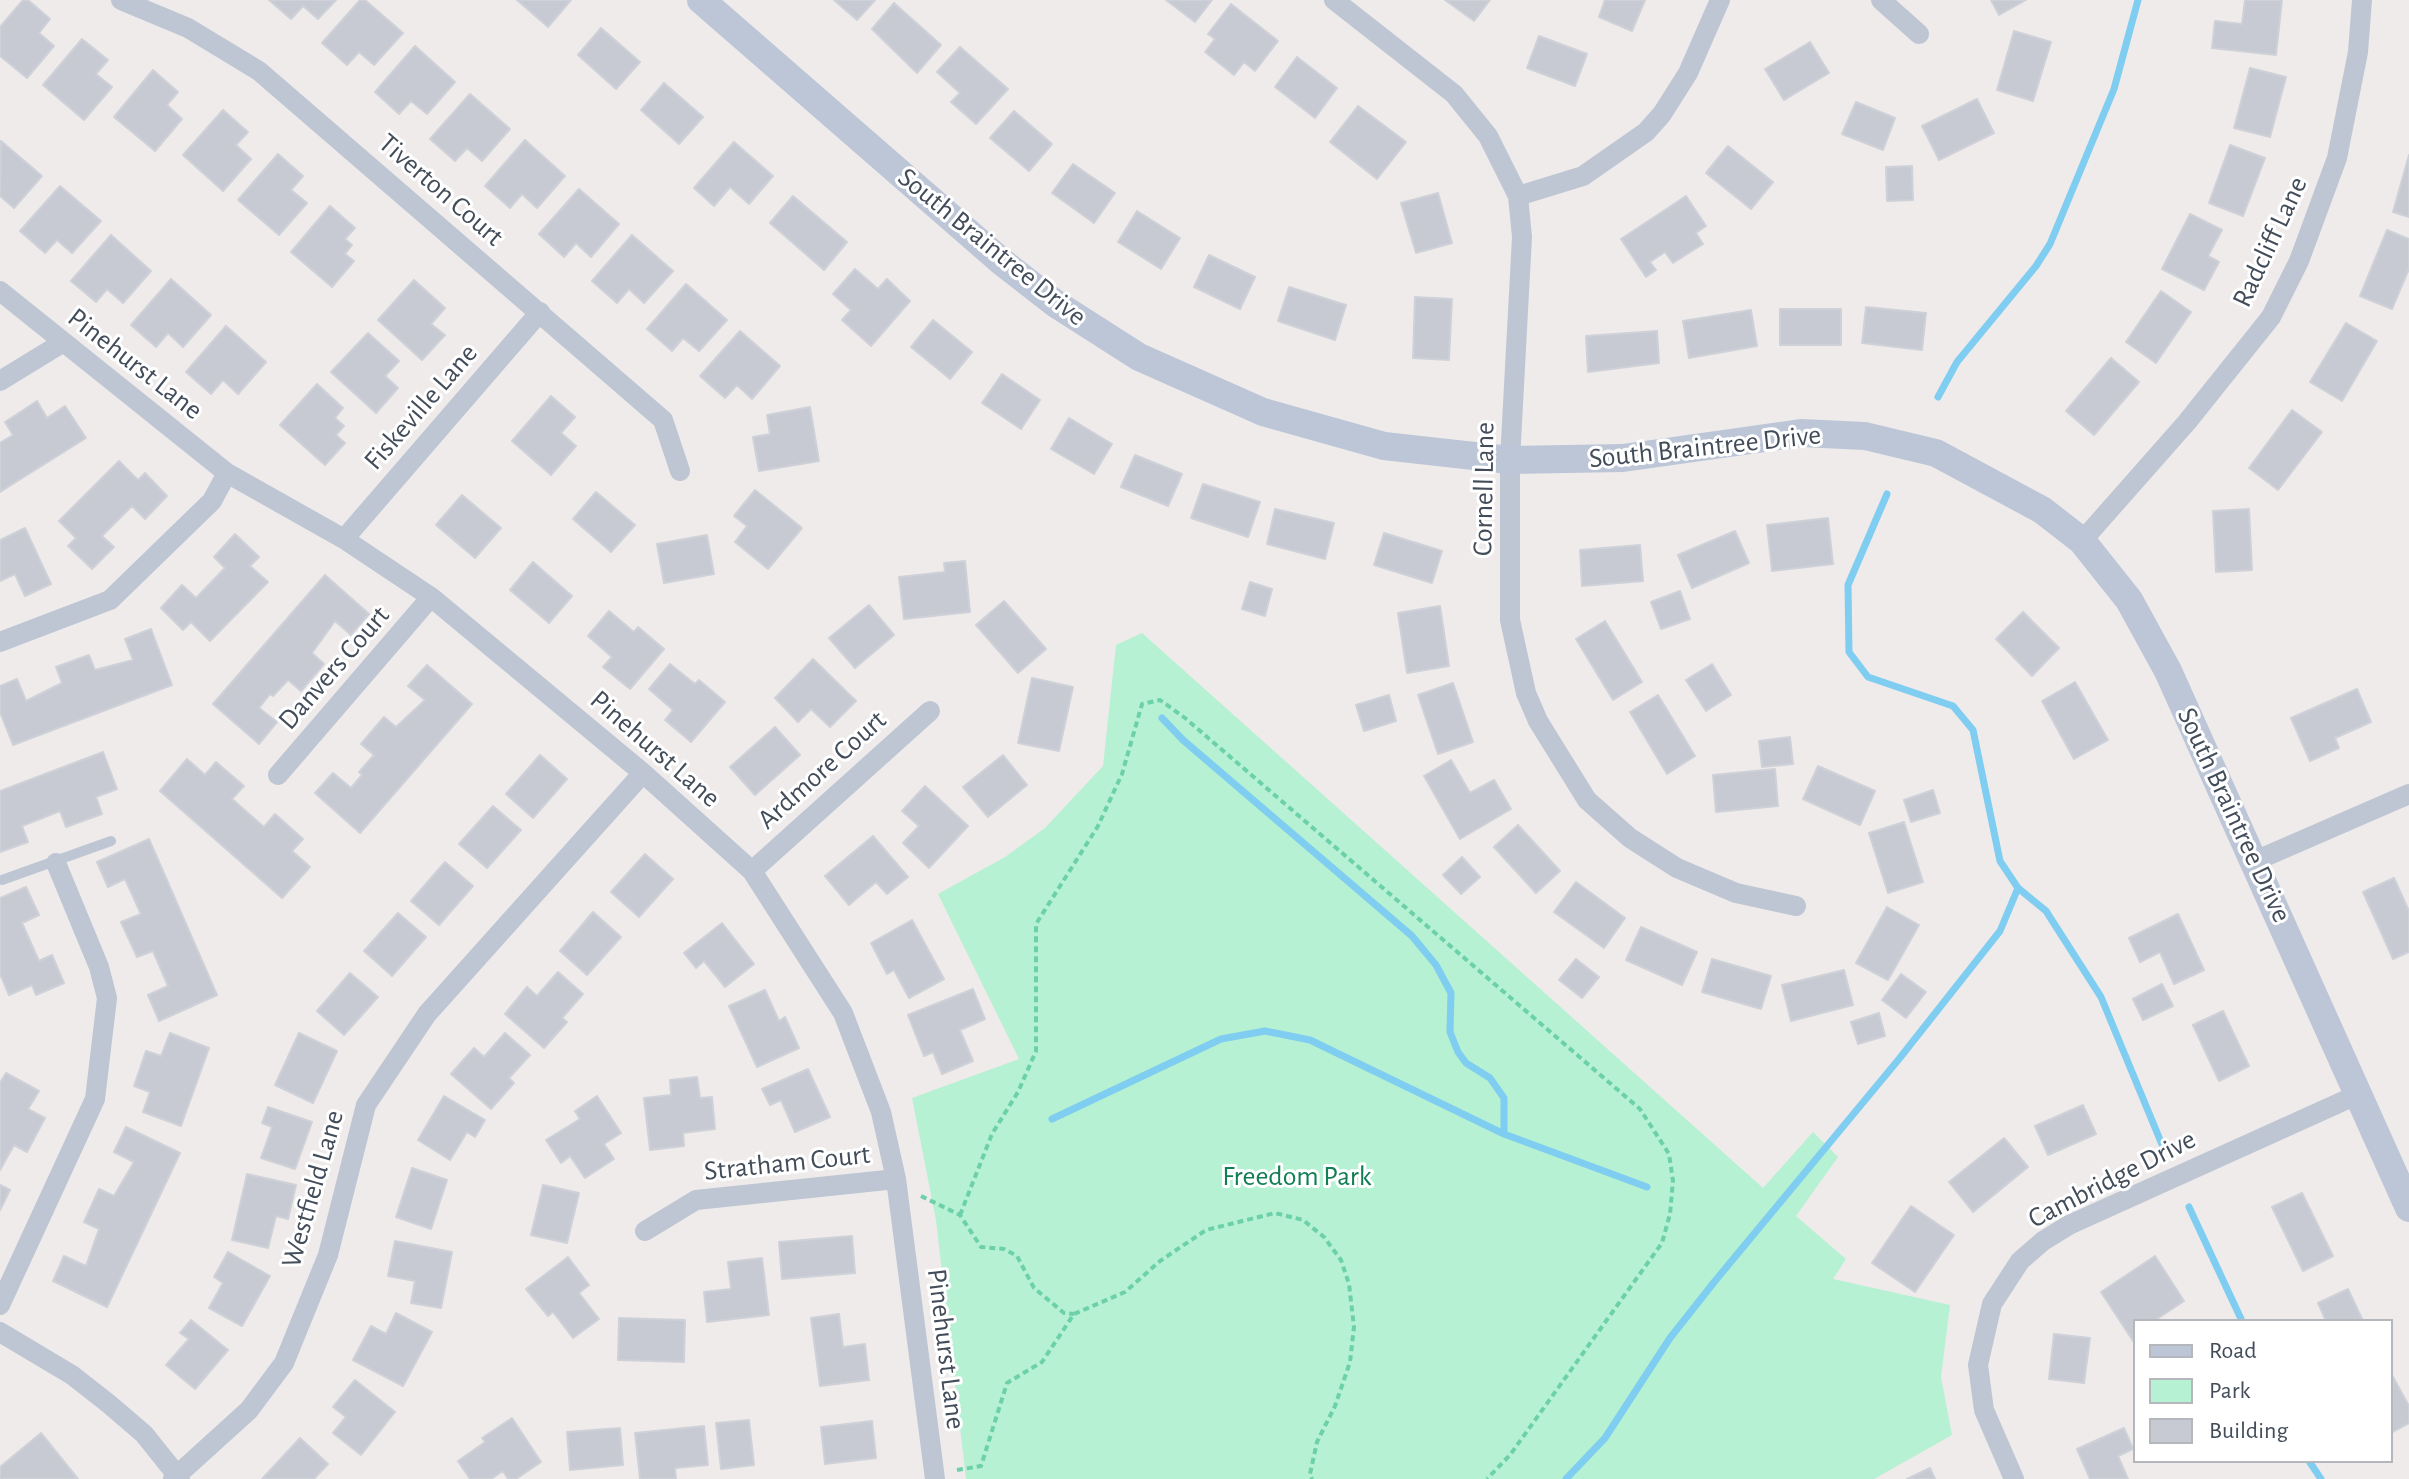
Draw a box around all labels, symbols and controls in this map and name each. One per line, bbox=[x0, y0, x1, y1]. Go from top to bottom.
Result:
street label: Tiverton Court bbox=[372, 127, 510, 253]
street label: South Braintree Drive bbox=[891, 161, 1093, 333]
street label: Radcliff Lane bbox=[2225, 171, 2315, 313]
street label: Pinehurst Lane bbox=[61, 301, 209, 427]
street label: Fiskeville Lane bbox=[357, 337, 485, 477]
street label: South Braintree Drive bbox=[1587, 418, 1823, 476]
street label: Cornell Lane bbox=[1466, 422, 1502, 556]
street label: Danvers Court bbox=[271, 599, 397, 737]
street label: Pinehurst Lane bbox=[583, 683, 727, 815]
street label: South Braintree Drive bbox=[2170, 702, 2298, 928]
street label: Ardmore Court bbox=[751, 703, 893, 837]
street label: Westfield Lane bbox=[275, 1106, 351, 1272]
street label: Cambridge Drive bbox=[2023, 1122, 2201, 1236]
street label: Stratham Court bbox=[702, 1138, 872, 1188]
park label: Freedom Park bbox=[1222, 1160, 1372, 1194]
street label: Pinehurst Lane bbox=[919, 1267, 973, 1431]
legend bbox=[2133, 1319, 2393, 1463]
text: Road bbox=[2209, 1339, 2257, 1363]
text: Park bbox=[2209, 1379, 2250, 1403]
text: Building bbox=[2209, 1419, 2288, 1443]

